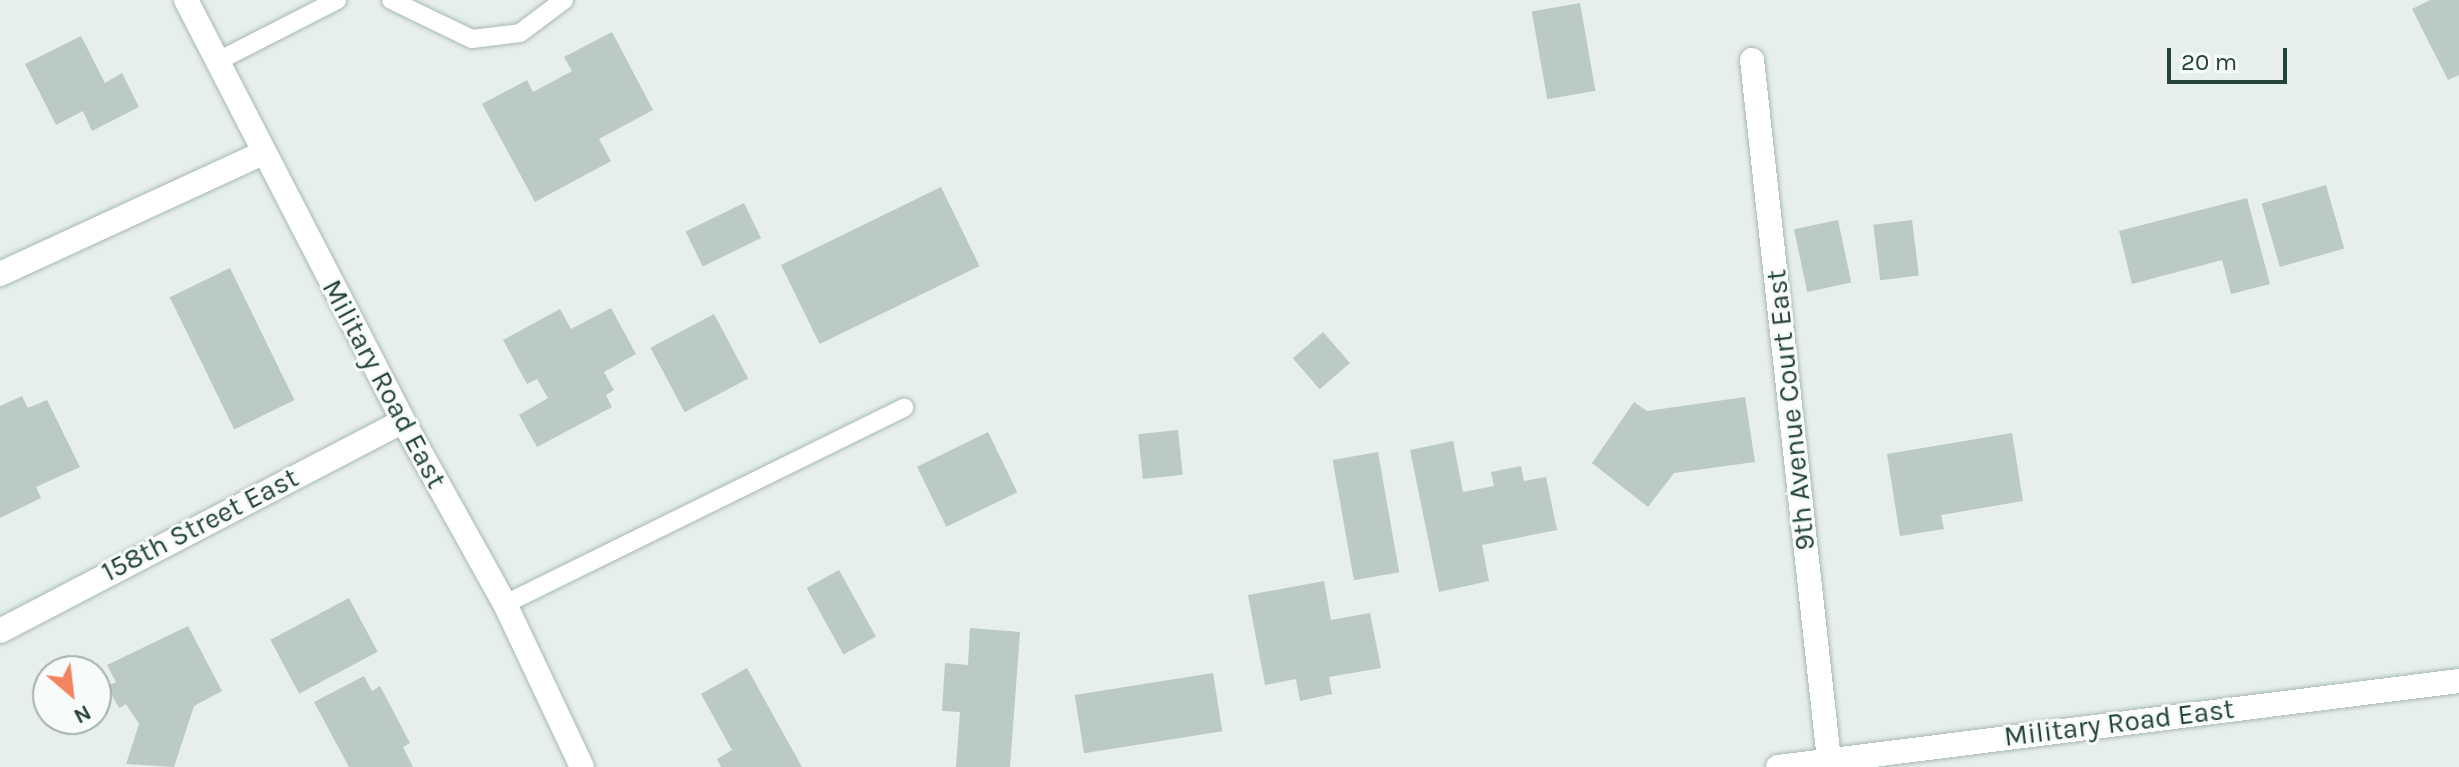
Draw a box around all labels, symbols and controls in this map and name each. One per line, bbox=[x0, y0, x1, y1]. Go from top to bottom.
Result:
scale bar bbox=[2171, 32, 2291, 82]
text: 20 m bbox=[2181, 48, 2237, 76]
street label: 9th Avenue Court East bbox=[1760, 268, 1822, 552]
street label: Military Road East bbox=[315, 274, 453, 494]
street label: 158th Street East bbox=[96, 461, 304, 589]
north arrow bbox=[32, 655, 112, 735]
street label: Military Road East bbox=[2002, 692, 2236, 754]
text: N bbox=[69, 699, 95, 730]

